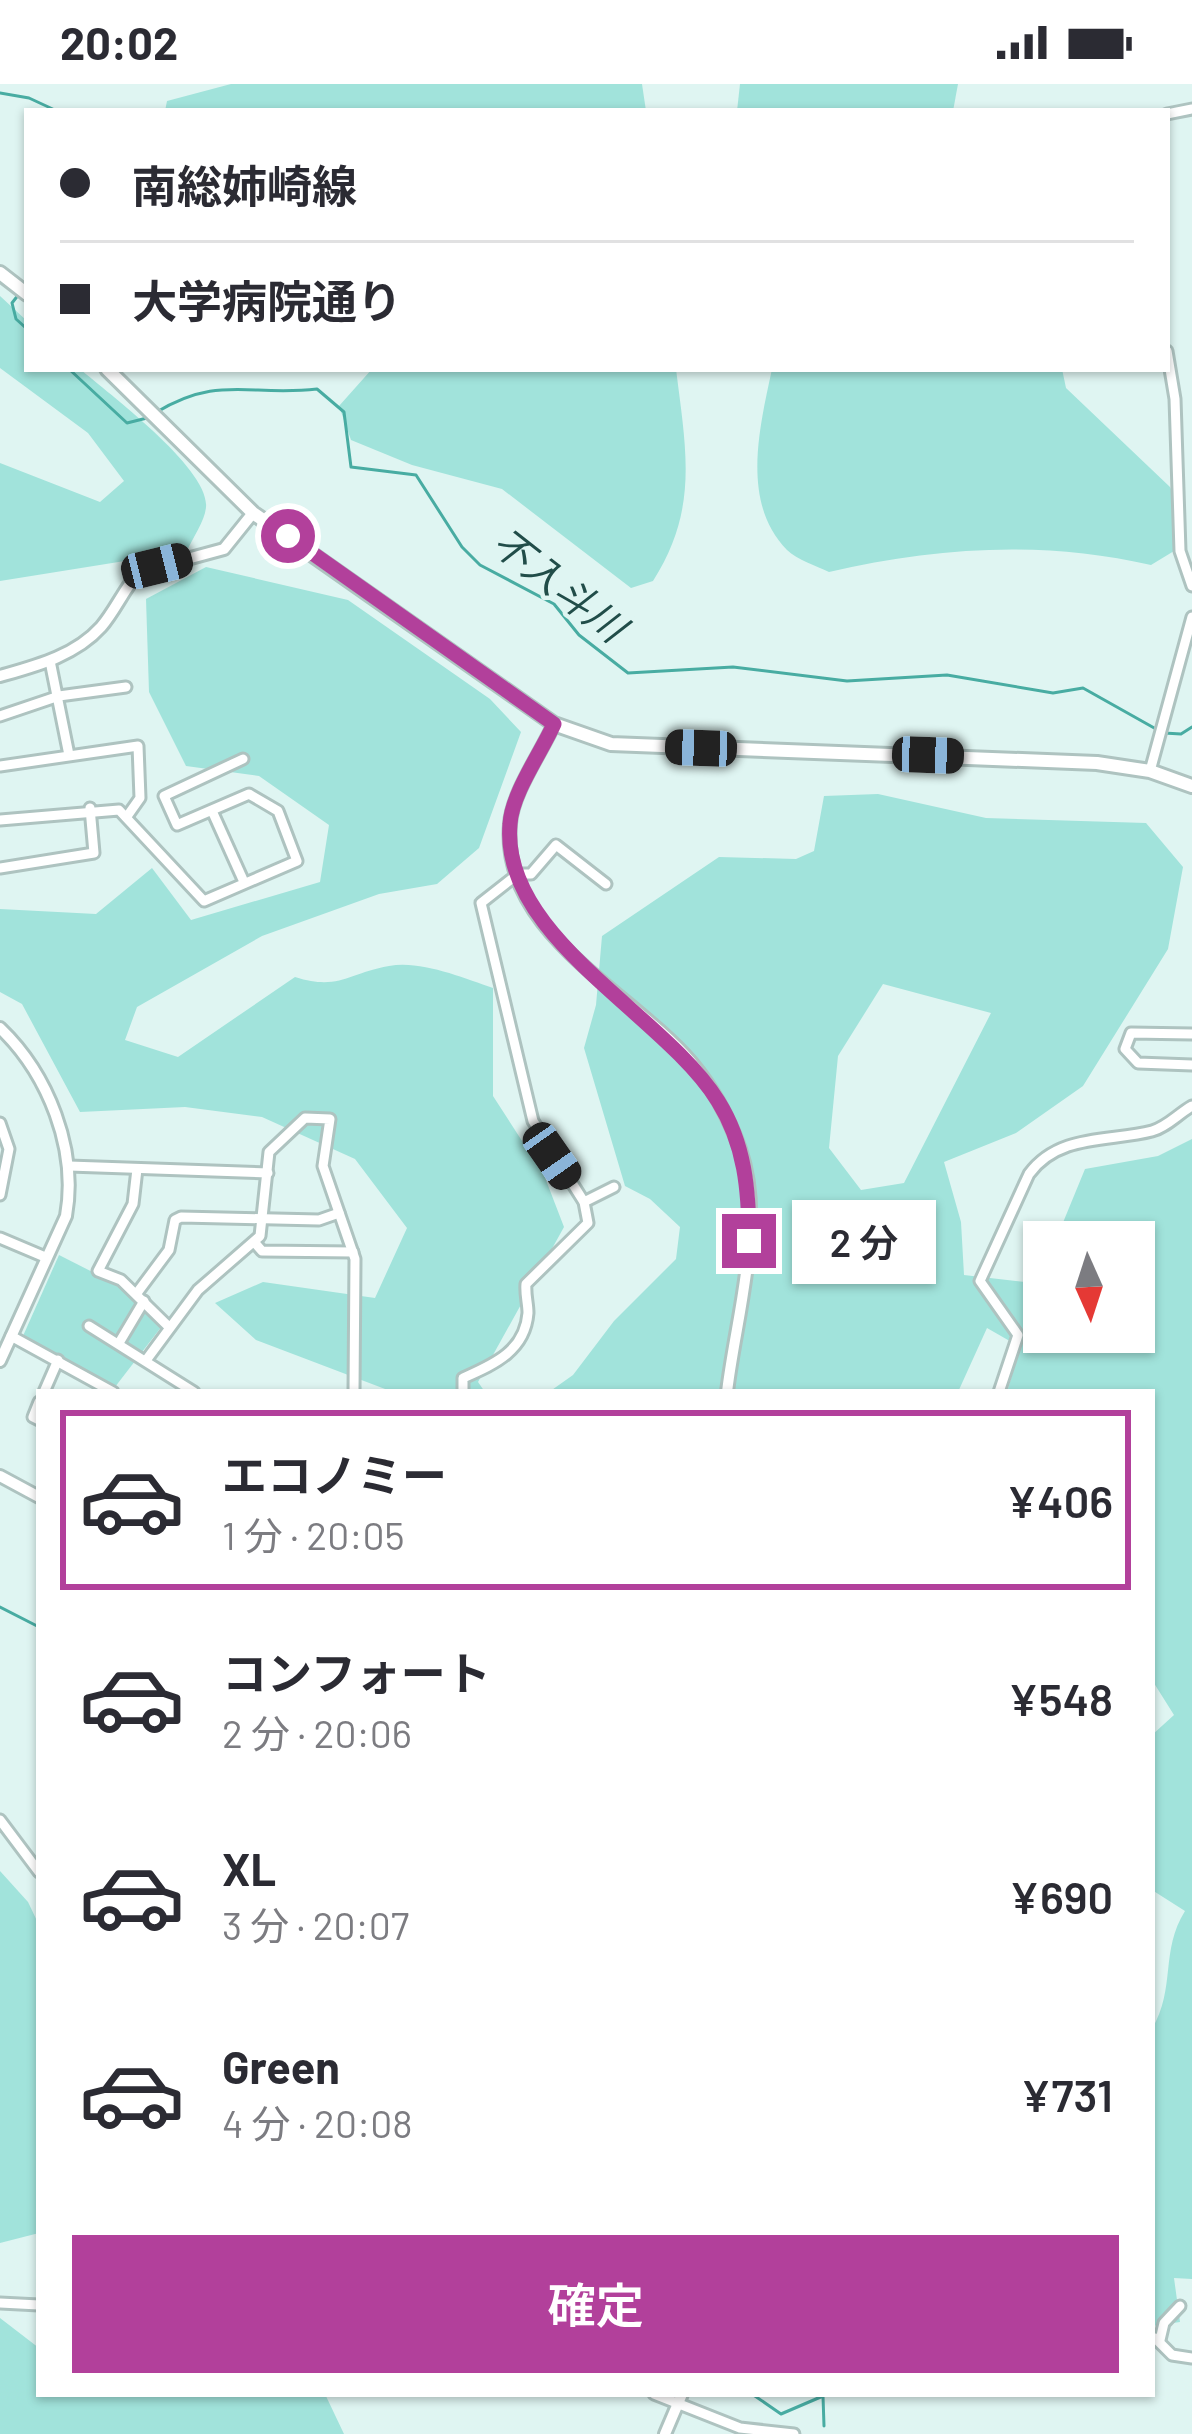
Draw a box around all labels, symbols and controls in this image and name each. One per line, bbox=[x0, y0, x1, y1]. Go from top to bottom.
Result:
text: 20:02 bbox=[60, 15, 178, 69]
text: 南総姉崎線 bbox=[132, 158, 357, 212]
text: 大学病院通り bbox=[132, 273, 402, 327]
route start bbox=[261, 509, 315, 563]
water label: 不入斗川 bbox=[484, 517, 639, 653]
car bbox=[118, 540, 196, 592]
car bbox=[664, 729, 738, 767]
car bbox=[891, 736, 965, 774]
car bbox=[517, 1116, 587, 1196]
callout: 2 分 bbox=[791, 1199, 935, 1283]
route end bbox=[722, 1214, 776, 1268]
text: 2 分 bbox=[830, 1218, 898, 1265]
north arrow bbox=[1023, 1221, 1155, 1353]
map controls bbox=[1023, 1221, 1155, 1353]
icon: car bbox=[78, 1446, 186, 1554]
text: エコノミー bbox=[222, 1447, 447, 1501]
text: ¥406 bbox=[1006, 1473, 1113, 1527]
text: 1 分 · 20:05 bbox=[222, 1511, 404, 1558]
icon: car bbox=[78, 1644, 186, 1752]
text: コンフォート bbox=[222, 1645, 491, 1699]
text: ¥548 bbox=[1008, 1671, 1113, 1725]
text: 2 分 · 20:06 bbox=[222, 1709, 412, 1756]
text: XL bbox=[222, 1841, 276, 1895]
icon: car bbox=[78, 1842, 186, 1950]
text: ¥690 bbox=[1009, 1869, 1113, 1923]
text: 3 分 · 20:07 bbox=[222, 1901, 409, 1948]
text: Green bbox=[222, 2039, 340, 2093]
icon: car bbox=[78, 2040, 186, 2148]
text: ¥731 bbox=[1021, 2067, 1113, 2121]
text: 4 分 · 20:08 bbox=[222, 2099, 413, 2146]
button: 確定 bbox=[72, 2235, 1119, 2373]

